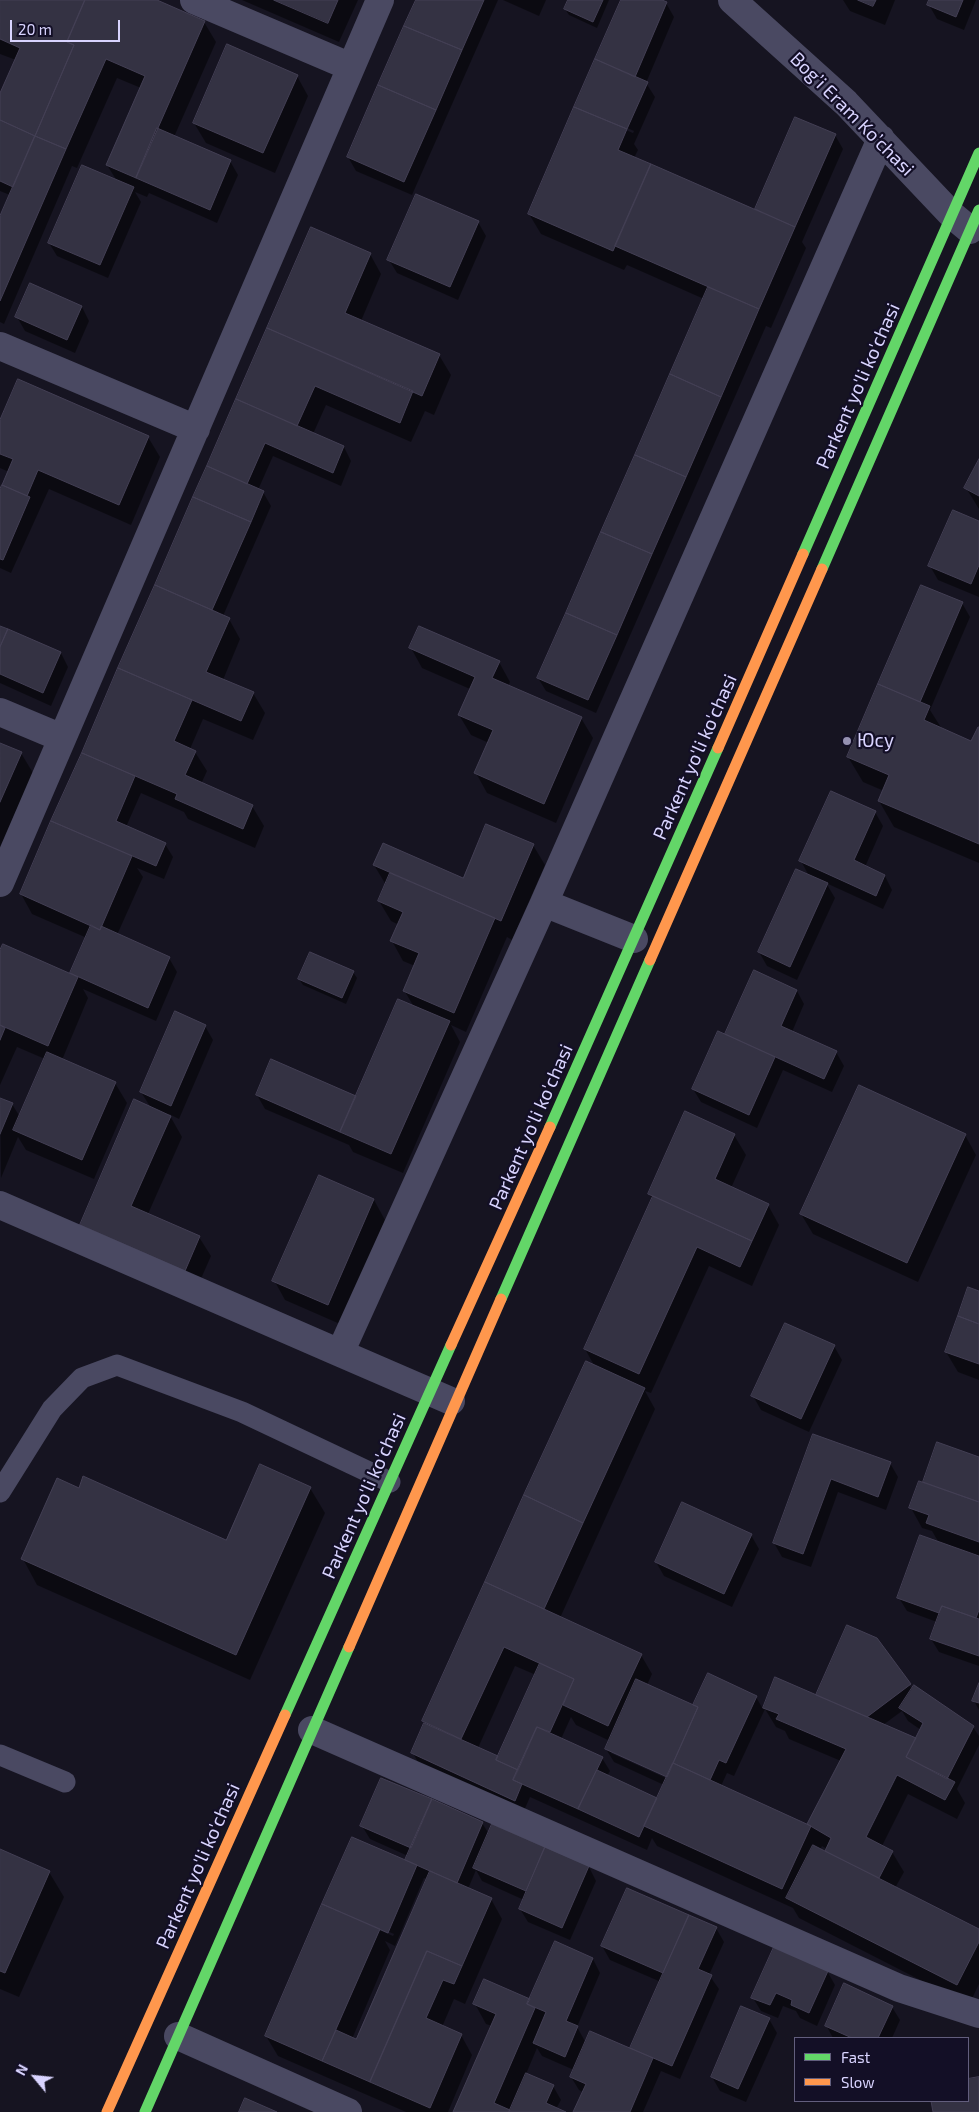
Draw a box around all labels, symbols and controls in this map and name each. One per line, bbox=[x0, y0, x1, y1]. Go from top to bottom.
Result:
scale bar bbox=[12, 10, 122, 42]
text: 20 m bbox=[18, 20, 52, 38]
street label: Bog’i Eram Ko’chasi bbox=[785, 47, 919, 181]
street label: Parkent yo'li ko'chasi bbox=[811, 300, 905, 472]
street label: Parkent yo'li ko'chasi bbox=[648, 671, 742, 843]
place label: Юсу bbox=[857, 730, 894, 752]
marker: Юсу bbox=[841, 735, 853, 747]
street label: Parkent yo'li ko'chasi bbox=[484, 1041, 578, 1213]
street label: Parkent yo'li ko'chasi bbox=[317, 1410, 411, 1582]
street label: Parkent yo'li ko'chasi bbox=[151, 1780, 245, 1952]
legend bbox=[794, 2037, 969, 2102]
text: Fast bbox=[841, 2048, 870, 2066]
north arrow bbox=[10, 2052, 60, 2102]
text: N bbox=[11, 2061, 31, 2078]
text: Slow bbox=[841, 2073, 875, 2091]

